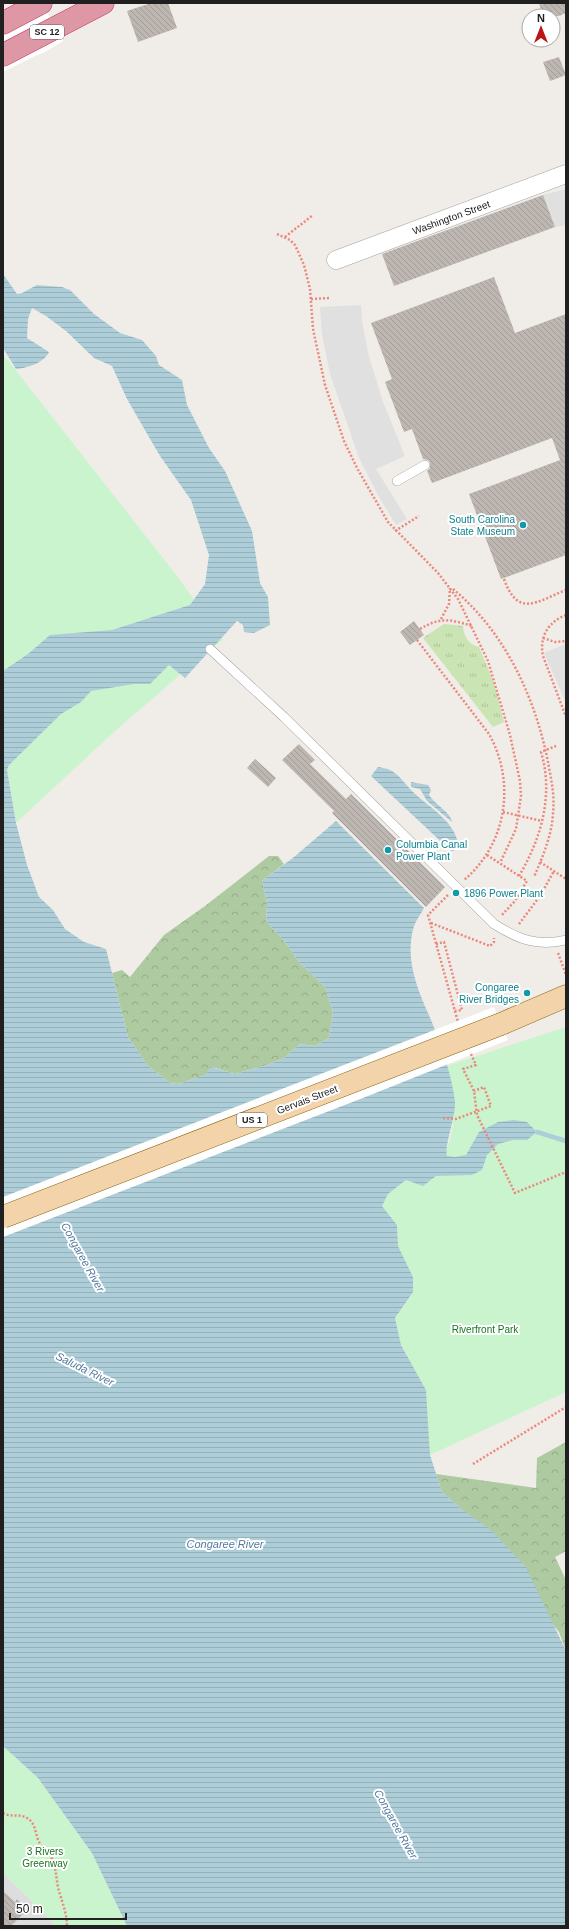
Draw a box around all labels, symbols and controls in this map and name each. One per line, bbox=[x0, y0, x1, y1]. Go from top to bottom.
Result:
north arrow bbox=[521, 8, 561, 48]
text: N bbox=[537, 12, 545, 24]
road number: SC 12 bbox=[30, 25, 64, 39]
street label: Washington Street bbox=[411, 198, 492, 237]
place label: South Carolina State Museum bbox=[449, 514, 515, 537]
marker: South Carolina State Museum bbox=[518, 520, 528, 530]
place label: Columbia Canal Power Plant bbox=[396, 839, 467, 862]
marker: Columbia Canal Power Plant bbox=[383, 845, 393, 855]
marker: 1896 Power Plant bbox=[451, 888, 461, 898]
place label: 1896 Power Plant bbox=[464, 888, 543, 899]
place label: Congaree River Bridges bbox=[459, 982, 519, 1005]
marker: Congaree River Bridges bbox=[522, 988, 532, 998]
street label: Gervais Street bbox=[275, 1083, 339, 1116]
road number: US 1 bbox=[237, 1113, 267, 1127]
water label: Congaree River bbox=[59, 1220, 108, 1295]
park label: Riverfront Park bbox=[452, 1324, 519, 1335]
water label: Saluda River bbox=[54, 1350, 117, 1389]
water label: Congaree River bbox=[186, 1538, 265, 1550]
water label: Congaree River bbox=[372, 1787, 421, 1862]
park label: 3 Rivers Greenway bbox=[22, 1846, 68, 1869]
scale bar bbox=[10, 1895, 126, 1921]
text: 50 m bbox=[16, 1902, 43, 1916]

